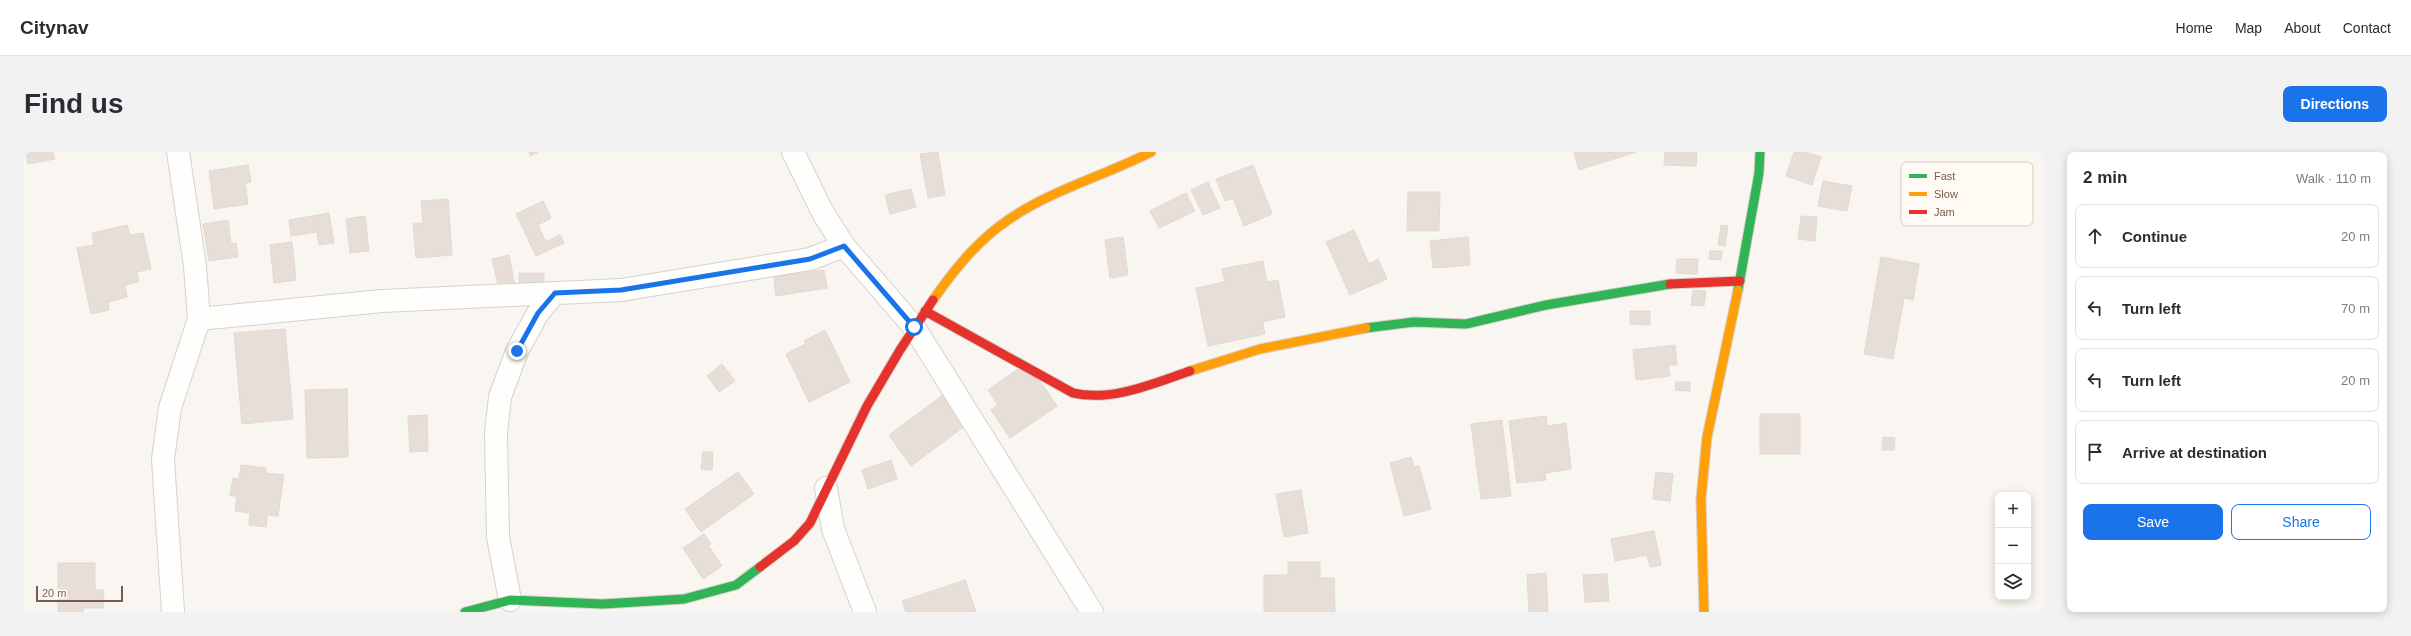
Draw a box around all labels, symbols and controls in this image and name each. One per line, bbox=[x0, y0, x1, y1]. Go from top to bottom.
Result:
text: Citynav bbox=[20, 17, 89, 38]
text: Home bbox=[2176, 20, 2213, 36]
text: Map bbox=[2235, 20, 2262, 36]
text: About bbox=[2284, 20, 2321, 36]
text: Contact bbox=[2343, 20, 2391, 36]
button: Directions bbox=[2283, 86, 2387, 122]
text: Find us bbox=[24, 88, 124, 119]
legend bbox=[1901, 162, 2033, 226]
text: 2 min bbox=[2083, 168, 2127, 187]
text: Fast bbox=[1934, 170, 1955, 182]
text: Walk · 110 m bbox=[2296, 171, 2371, 186]
text: Slow bbox=[1934, 188, 1958, 200]
text: Jam bbox=[1934, 206, 1955, 218]
icon: ahead bbox=[2084, 225, 2106, 247]
text: Continue bbox=[2122, 228, 2187, 245]
text: 20 m bbox=[2341, 229, 2370, 244]
icon: left bbox=[2084, 297, 2106, 319]
text: Turn left bbox=[2122, 300, 2181, 317]
text: 70 m bbox=[2341, 301, 2370, 316]
route start bbox=[905, 318, 923, 336]
route end bbox=[508, 342, 526, 360]
icon: left bbox=[2084, 369, 2106, 391]
text: Turn left bbox=[2122, 372, 2181, 389]
text: 20 m bbox=[2341, 373, 2370, 388]
icon: arrive bbox=[2084, 441, 2106, 463]
text: Arrive at destination bbox=[2122, 444, 2267, 461]
map controls bbox=[1995, 492, 2031, 600]
button: + bbox=[1995, 492, 2031, 528]
button: Save bbox=[2083, 504, 2223, 540]
button: Share bbox=[2231, 504, 2371, 540]
button: − bbox=[1995, 528, 2031, 564]
button: layers bbox=[1995, 564, 2031, 600]
scale bar bbox=[36, 584, 123, 603]
text: 20 m bbox=[42, 587, 66, 599]

